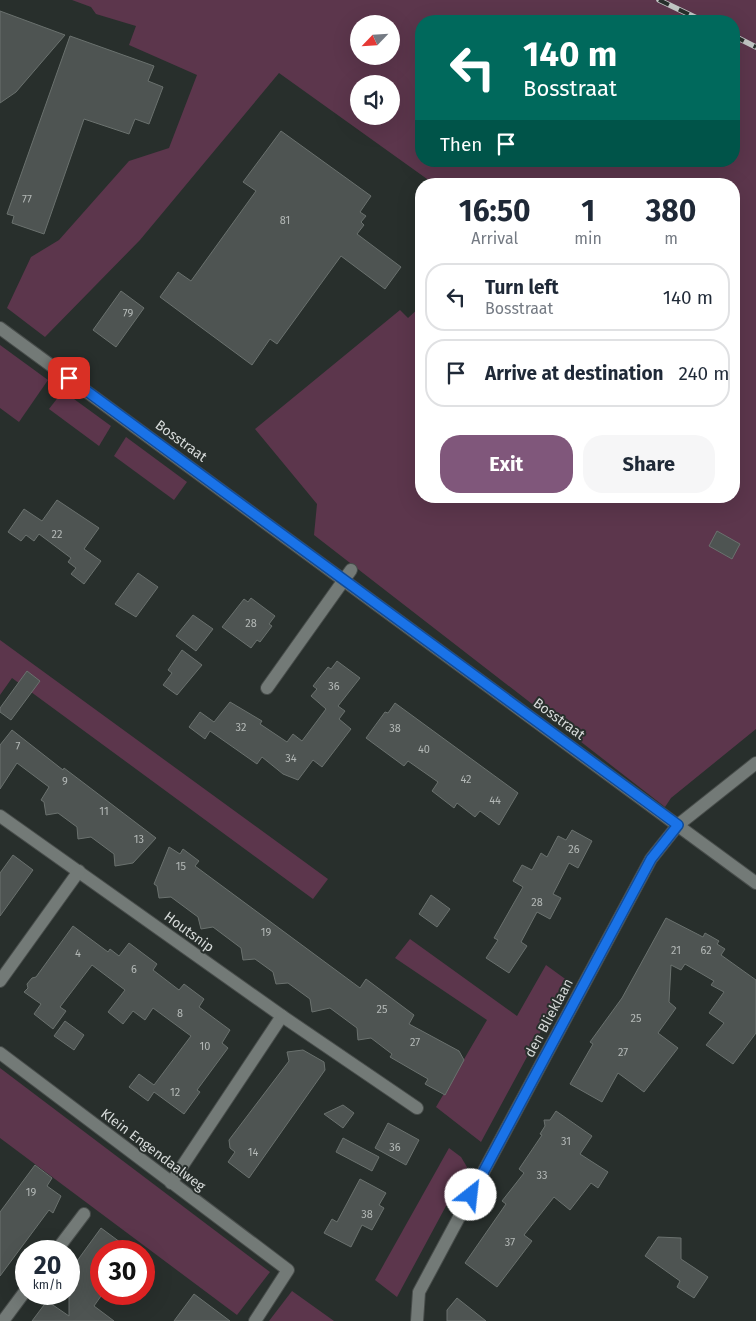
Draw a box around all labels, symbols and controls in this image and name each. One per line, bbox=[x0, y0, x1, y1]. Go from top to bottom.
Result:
north arrow bbox=[350, 15, 400, 65]
map controls bbox=[350, 15, 400, 125]
text: 140 m bbox=[523, 33, 617, 75]
icon: left bbox=[440, 35, 505, 100]
button: sound bbox=[350, 75, 400, 125]
text: Bosstraat bbox=[523, 75, 617, 102]
icon: arrive bbox=[492, 130, 520, 158]
text: Then bbox=[440, 133, 482, 156]
house number: 77 bbox=[22, 193, 32, 206]
text: 16:50 bbox=[459, 193, 531, 229]
text: 1 bbox=[581, 193, 595, 229]
text: 380 bbox=[646, 193, 696, 229]
house number: 81 bbox=[280, 214, 290, 227]
text: Arrival bbox=[471, 229, 518, 248]
text: min bbox=[574, 229, 602, 248]
text: m bbox=[664, 229, 678, 248]
text: Turn left bbox=[485, 276, 559, 299]
icon: left bbox=[442, 283, 470, 311]
text: 140 m bbox=[663, 286, 713, 309]
text: Bosstraat bbox=[485, 299, 553, 318]
house number: 79 bbox=[123, 307, 133, 320]
pin bbox=[48, 357, 90, 399]
icon: arrive bbox=[442, 359, 470, 387]
text: Arrive at destination bbox=[485, 362, 664, 385]
text: 240 m bbox=[679, 362, 729, 385]
icon: arrive bbox=[55, 364, 83, 392]
street label: Bosstraat bbox=[152, 417, 211, 466]
button: Exit bbox=[440, 435, 573, 493]
button: Share bbox=[583, 435, 715, 493]
house number: 22 bbox=[52, 528, 62, 541]
house number: 28 bbox=[245, 617, 257, 630]
house number: 36 bbox=[328, 680, 340, 693]
street label: Bosstraat bbox=[530, 695, 589, 744]
house number: 32 bbox=[236, 721, 246, 734]
house number: 38 bbox=[389, 722, 401, 735]
house number: 7 bbox=[16, 740, 21, 753]
house number: 40 bbox=[418, 743, 430, 756]
house number: 34 bbox=[285, 752, 297, 765]
house number: 42 bbox=[460, 773, 472, 786]
house number: 9 bbox=[62, 775, 68, 788]
house number: 44 bbox=[489, 794, 501, 807]
house number: 11 bbox=[99, 805, 109, 818]
house number: 13 bbox=[134, 833, 144, 846]
house number: 26 bbox=[568, 843, 580, 856]
house number: 15 bbox=[176, 860, 187, 873]
house number: 28 bbox=[531, 896, 543, 909]
street label: Houtsnip bbox=[161, 908, 217, 956]
house number: 19 bbox=[261, 926, 271, 939]
house number: 21 bbox=[671, 944, 681, 957]
house number: 62 bbox=[700, 944, 712, 957]
house number: 4 bbox=[75, 947, 81, 960]
house number: 6 bbox=[131, 963, 137, 976]
street label: den Blieklaan bbox=[521, 976, 577, 1060]
house number: 25 bbox=[377, 1003, 388, 1016]
house number: 8 bbox=[177, 1007, 183, 1020]
house number: 25 bbox=[631, 1012, 642, 1025]
house number: 27 bbox=[410, 1036, 420, 1049]
house number: 10 bbox=[200, 1040, 210, 1053]
house number: 27 bbox=[618, 1046, 628, 1059]
house number: 12 bbox=[170, 1086, 180, 1099]
street label: Klein Engendaalweg bbox=[97, 1105, 209, 1195]
house number: 31 bbox=[561, 1135, 571, 1148]
house number: 36 bbox=[389, 1141, 401, 1154]
house number: 14 bbox=[248, 1146, 258, 1159]
position arrow bbox=[444, 1168, 496, 1220]
house number: 33 bbox=[537, 1169, 547, 1182]
house number: 19 bbox=[26, 1186, 36, 1199]
house number: 38 bbox=[361, 1208, 373, 1221]
house number: 37 bbox=[505, 1236, 515, 1249]
speed limit sign: 30 bbox=[90, 1240, 155, 1305]
text: 20 bbox=[34, 1251, 61, 1281]
text: km/h bbox=[33, 1278, 62, 1292]

